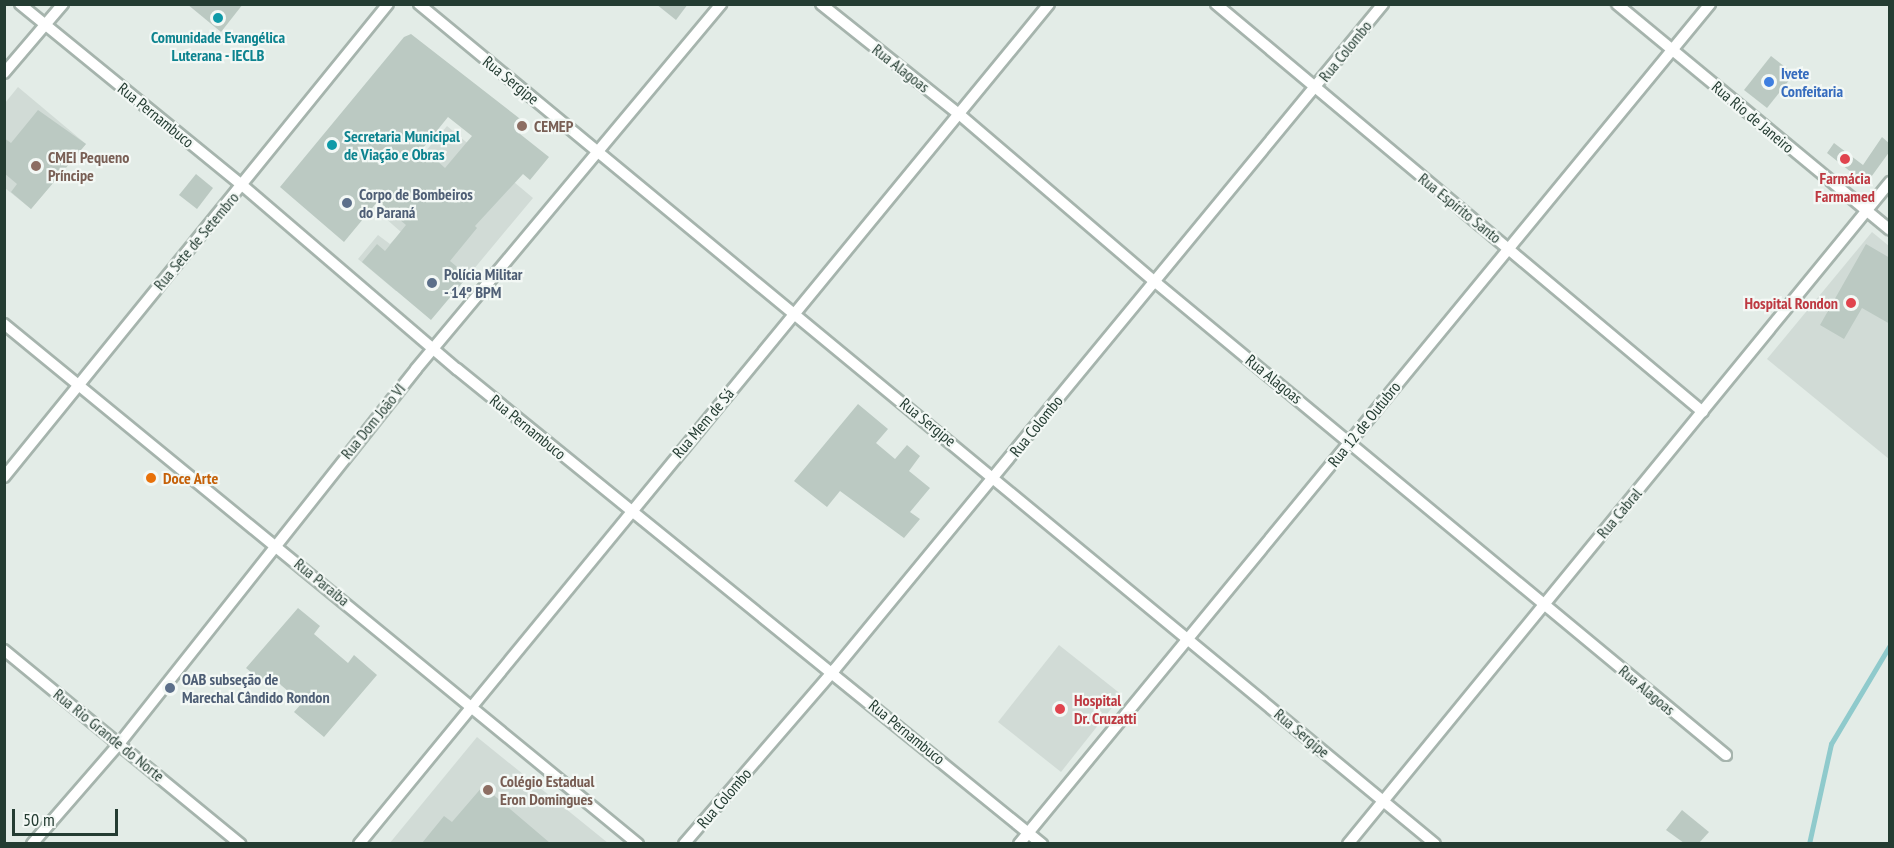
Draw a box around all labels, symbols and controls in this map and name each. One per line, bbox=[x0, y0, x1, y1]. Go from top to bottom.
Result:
marker: Comunidade Evangélica Luterana - IECLB bbox=[211, 11, 225, 25]
street label: Rua Colombo bbox=[1315, 17, 1375, 85]
place label: Comunidade Evangélica Luterana - IECLB bbox=[151, 27, 285, 65]
street label: Rua Alagoas bbox=[868, 40, 934, 96]
street label: Rua Sergipe bbox=[479, 52, 543, 108]
place label: Ivete Confeitaria bbox=[1781, 63, 1843, 101]
marker: Ivete Confeitaria bbox=[1762, 75, 1776, 89]
street label: Rua Rio de Janeiro bbox=[1708, 77, 1798, 157]
street label: Rua Pernambuco bbox=[114, 79, 198, 151]
place label: CEMEP bbox=[534, 116, 573, 136]
marker: CEMEP bbox=[515, 119, 529, 133]
place label: Secretaria Municipal de Viação e Obras bbox=[344, 126, 460, 164]
marker: Secretaria Municipal de Viação e Obras bbox=[325, 138, 339, 152]
place label: CMEI Pequeno Príncipe bbox=[48, 147, 129, 185]
marker: Farmácia Farmamed bbox=[1838, 152, 1852, 166]
marker: CMEI Pequeno Príncipe bbox=[29, 159, 43, 173]
place label: Farmácia Farmamed bbox=[1815, 168, 1875, 206]
street label: Rua Espírito Santo bbox=[1415, 169, 1505, 247]
place label: Corpo de Bombeiros do Paraná bbox=[359, 184, 473, 222]
street label: Rua Sete de Setembro bbox=[149, 188, 243, 294]
marker: Corpo de Bombeiros do Paraná bbox=[340, 196, 354, 210]
place label: Polícia Militar - 14º BPM bbox=[444, 264, 523, 302]
marker: Polícia Militar - 14º BPM bbox=[425, 276, 439, 290]
place label: Hospital Rondon bbox=[1744, 293, 1838, 313]
marker: Hospital Rondon bbox=[1842, 294, 1860, 312]
street label: Rua Alagoas bbox=[1242, 350, 1306, 408]
street label: Rua 12 de Outubro bbox=[1324, 377, 1404, 471]
street label: Rua Dom João VI bbox=[337, 379, 409, 463]
street label: Rua Mem de Sá bbox=[668, 384, 738, 462]
street label: Rua Pernambuco bbox=[486, 391, 570, 463]
street label: Rua Colombo bbox=[1006, 392, 1066, 460]
street label: Rua Sergipe bbox=[896, 394, 960, 450]
place label: Doce Arte bbox=[163, 468, 219, 488]
marker: Doce Arte bbox=[144, 471, 158, 485]
street label: Rua Cabral bbox=[1593, 484, 1645, 542]
street label: Rua Paraíba bbox=[291, 554, 353, 610]
street label: Rua Alagoas bbox=[1615, 661, 1679, 719]
place label: OAB subseção de Marechal Cândido Rondon bbox=[182, 669, 330, 707]
marker: OAB subseção de Marechal Cândido Rondon bbox=[163, 681, 177, 695]
street label: Rua Rio Grande do Norte bbox=[50, 684, 168, 786]
place label: Hospital Dr. Cruzatti bbox=[1074, 690, 1138, 728]
street label: Rua Pernambuco bbox=[865, 696, 949, 768]
marker: Hospital Dr. Cruzatti bbox=[1051, 700, 1069, 718]
street label: Rua Sergipe bbox=[1270, 704, 1334, 762]
street label: Rua Colombo bbox=[693, 764, 755, 832]
place label: Colégio Estadual Eron Domingues bbox=[500, 771, 594, 809]
marker: Colégio Estadual Eron Domingues bbox=[481, 783, 495, 797]
scale bar bbox=[15, 797, 122, 835]
text: 50 m bbox=[23, 808, 55, 831]

